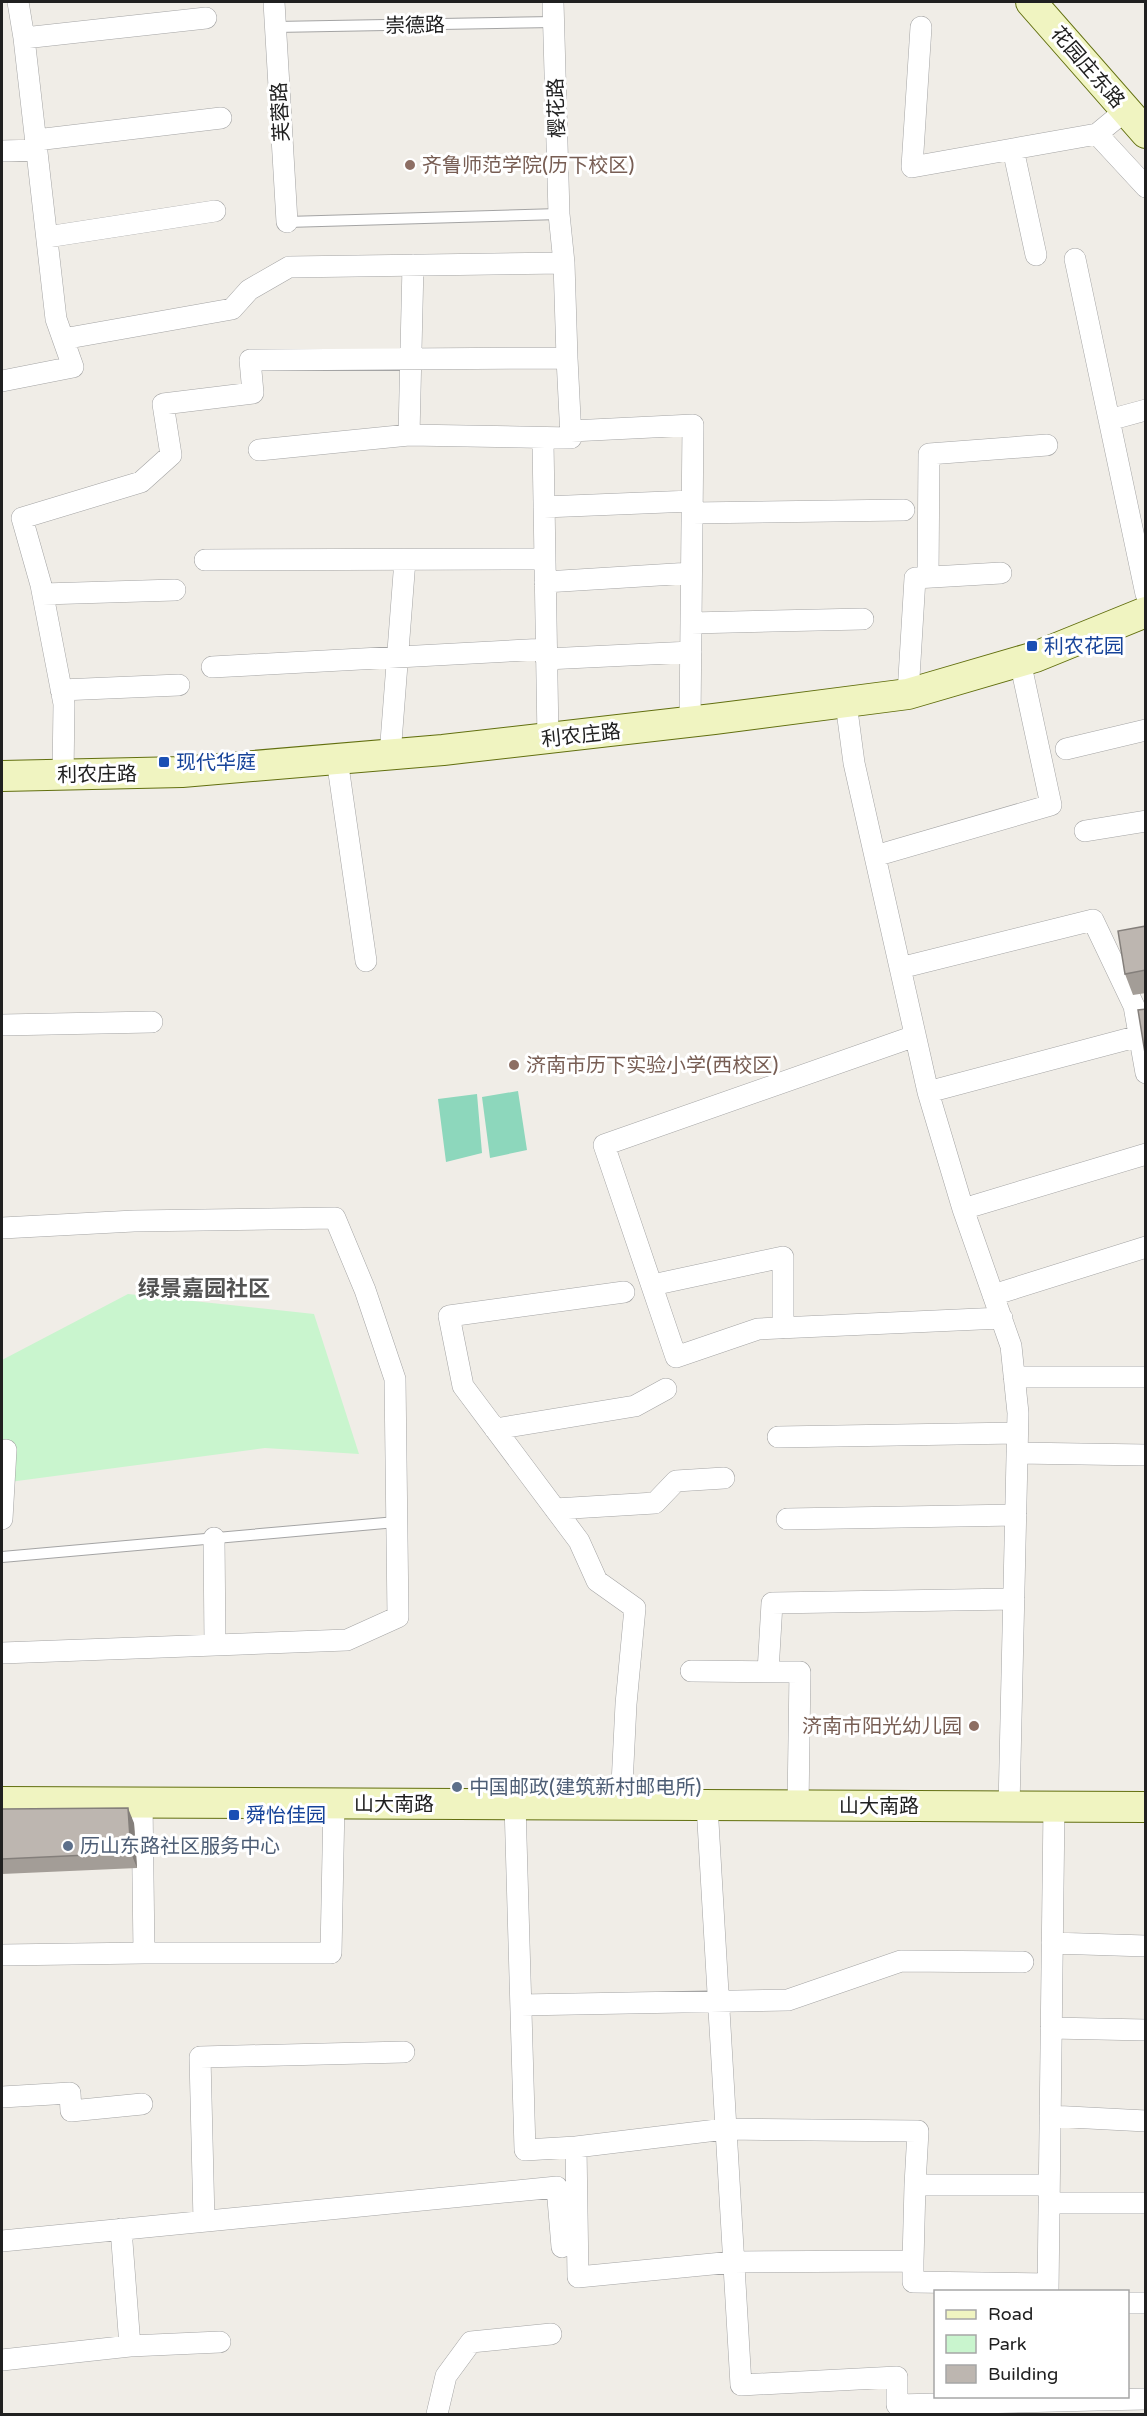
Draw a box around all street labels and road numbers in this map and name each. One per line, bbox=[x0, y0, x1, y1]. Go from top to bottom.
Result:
street label: 崇德路 bbox=[385, 13, 445, 39]
street label: 花园庄东路 bbox=[1045, 22, 1129, 113]
street label: 樱花路 bbox=[544, 78, 570, 138]
street label: 芙蓉路 bbox=[267, 81, 295, 143]
street label: 利农庄路 bbox=[540, 720, 622, 752]
street label: 利农庄路 bbox=[57, 762, 137, 788]
street label: 山大南路 bbox=[354, 1793, 434, 1817]
street label: 山大南路 bbox=[839, 1795, 919, 1819]

